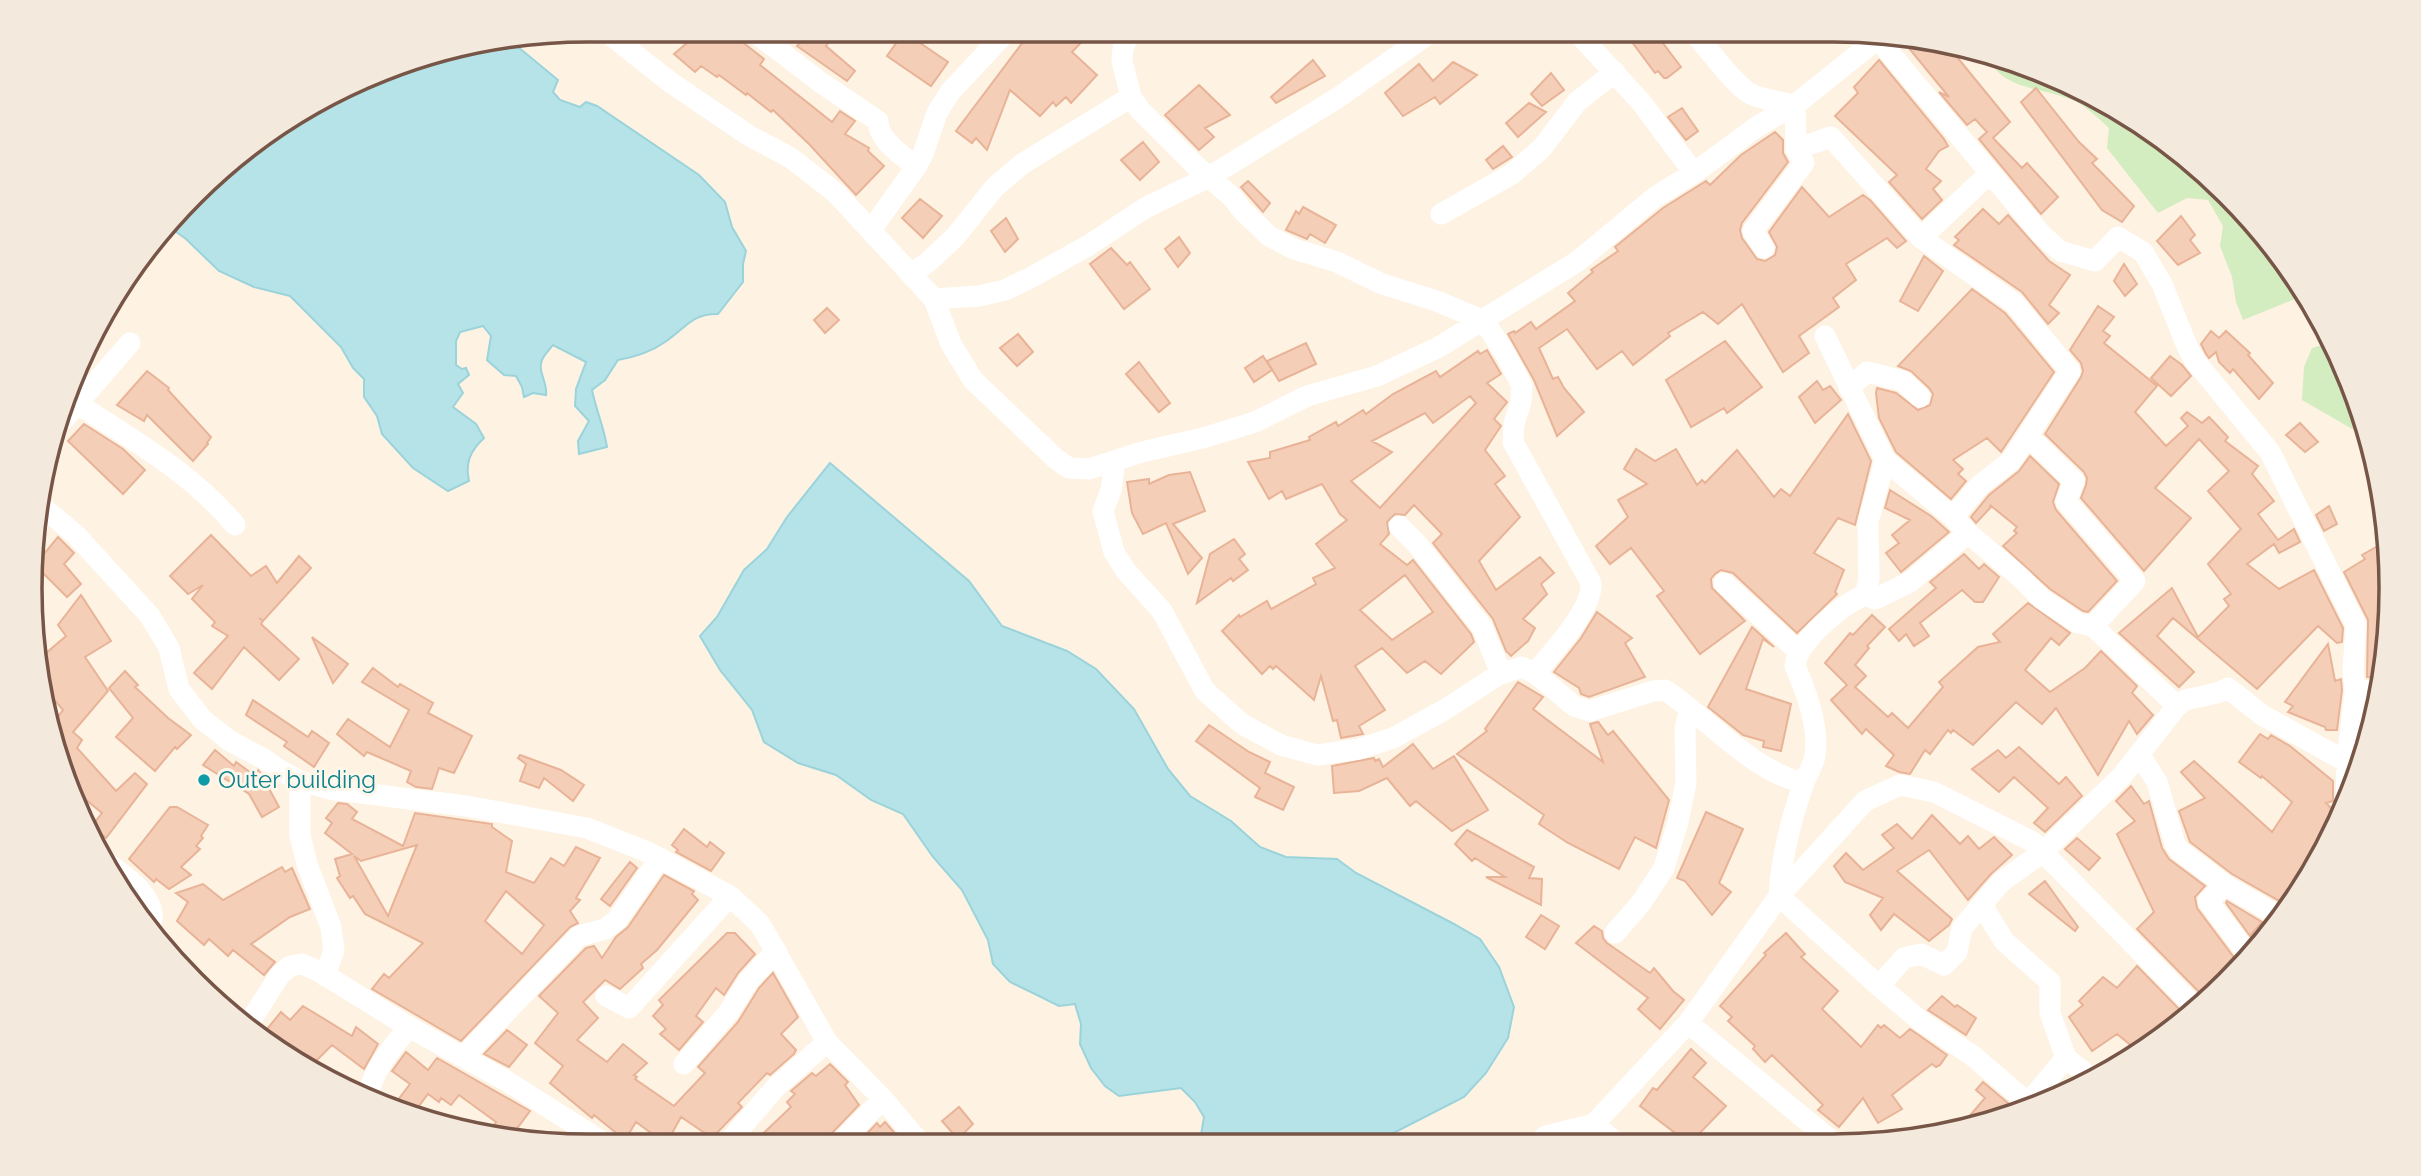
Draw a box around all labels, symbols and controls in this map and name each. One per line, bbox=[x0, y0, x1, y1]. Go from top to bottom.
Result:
place label: Outer building bbox=[218, 765, 376, 794]
marker: Outer building bbox=[196, 772, 212, 788]

